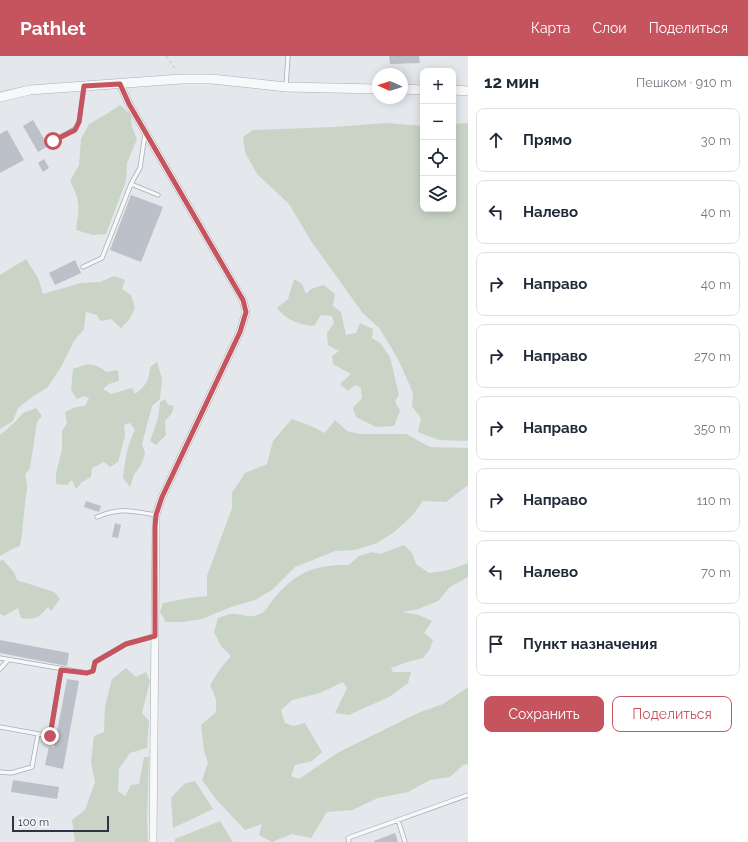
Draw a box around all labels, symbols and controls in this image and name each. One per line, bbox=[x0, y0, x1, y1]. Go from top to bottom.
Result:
text: Pathlet bbox=[20, 17, 86, 39]
text: Карта bbox=[531, 20, 570, 36]
text: Слои bbox=[592, 20, 627, 36]
text: Поделиться bbox=[649, 20, 728, 36]
north arrow bbox=[372, 68, 408, 104]
map controls bbox=[420, 68, 456, 212]
button: + bbox=[420, 68, 456, 104]
text: 12 мин bbox=[484, 72, 539, 92]
text: Пешком · 910 m bbox=[636, 75, 732, 90]
button: − bbox=[420, 104, 456, 140]
icon: ahead bbox=[485, 129, 507, 151]
text: Прямо bbox=[523, 131, 572, 149]
route start bbox=[44, 132, 62, 150]
text: 30 m bbox=[701, 133, 731, 148]
button: locate bbox=[420, 140, 456, 176]
button: layers bbox=[420, 176, 456, 212]
icon: left bbox=[485, 201, 507, 223]
text: Налево bbox=[523, 203, 578, 221]
text: 40 m bbox=[701, 205, 731, 220]
icon: right bbox=[485, 273, 507, 295]
text: Направо bbox=[523, 275, 587, 293]
text: 40 m bbox=[701, 277, 731, 292]
icon: right bbox=[485, 345, 507, 367]
text: Направо bbox=[523, 347, 587, 365]
text: 270 m bbox=[694, 349, 731, 364]
icon: right bbox=[485, 417, 507, 439]
text: Направо bbox=[523, 419, 587, 437]
text: 350 m bbox=[694, 421, 731, 436]
icon: right bbox=[485, 489, 507, 511]
text: Направо bbox=[523, 491, 587, 509]
text: 110 m bbox=[697, 493, 731, 508]
icon: left bbox=[485, 561, 507, 583]
text: Налево bbox=[523, 563, 578, 581]
text: 70 m bbox=[701, 565, 731, 580]
icon: arrive bbox=[485, 633, 507, 655]
text: Пункт назначения bbox=[523, 635, 657, 653]
button: Сохранить bbox=[484, 696, 604, 732]
button: Поделиться bbox=[612, 696, 732, 732]
route end bbox=[41, 727, 59, 745]
scale bar bbox=[12, 814, 109, 833]
text: 100 m bbox=[18, 816, 49, 829]

